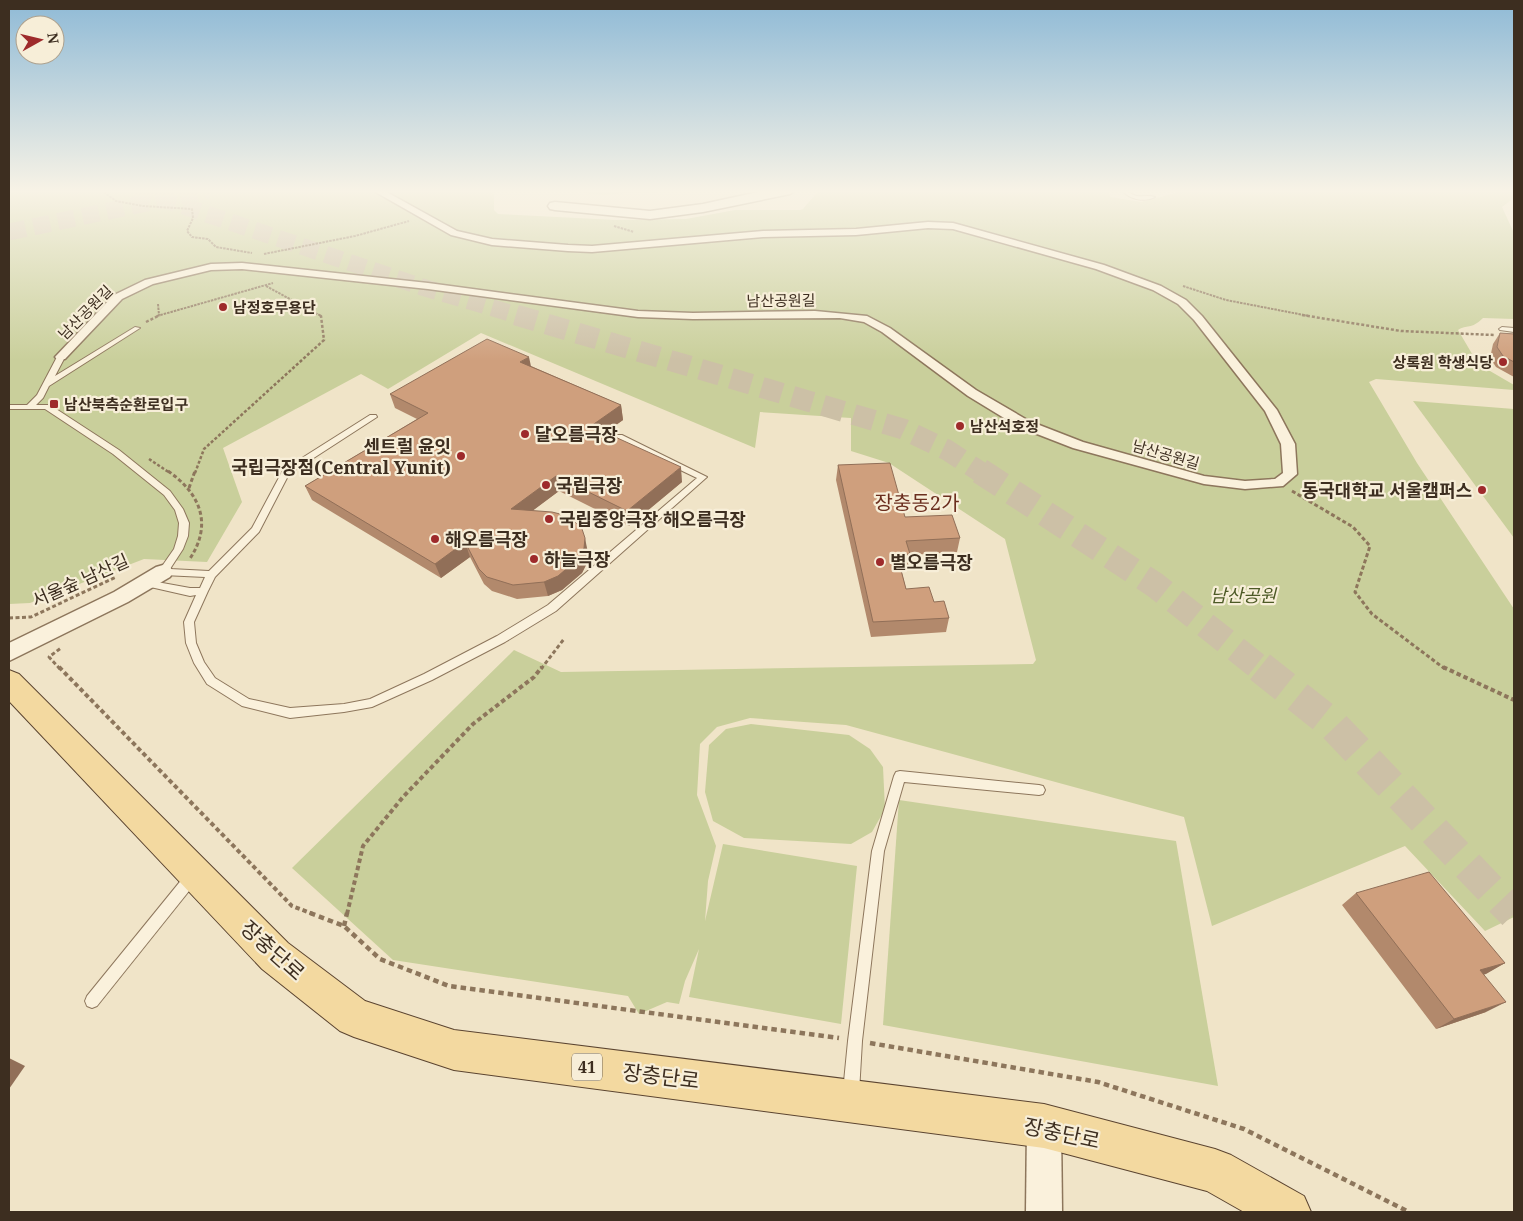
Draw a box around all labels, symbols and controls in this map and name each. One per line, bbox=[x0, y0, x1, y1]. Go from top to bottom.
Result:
north arrow bbox=[15, 15, 65, 65]
text: N bbox=[43, 31, 64, 45]
street label: 남산공원길 bbox=[54, 281, 116, 343]
street label: 남산공원길 bbox=[746, 289, 816, 311]
place label: 남정호무용단 bbox=[233, 297, 316, 317]
marker: 남정호무용단 bbox=[217, 301, 229, 313]
place label: 상록원 학생식당 bbox=[1392, 352, 1493, 372]
marker: 상록원 학생식당 bbox=[1497, 356, 1509, 368]
place label: 남산북측순환로입구 bbox=[64, 394, 188, 414]
marker: 남산북측순환로입구 bbox=[48, 398, 60, 410]
place label: 남산석호정 bbox=[970, 416, 1039, 436]
marker: 남산석호정 bbox=[954, 420, 966, 432]
place label: 달오름극장 bbox=[535, 422, 618, 446]
marker: 달오름극장 bbox=[519, 428, 531, 440]
place label: 센트럴 윤잇 국립극장점(Central Yunit) bbox=[231, 434, 451, 479]
street label: 남산공원길 bbox=[1130, 435, 1202, 473]
marker: 센트럴 윤잇 국립극장점(Central Yunit) bbox=[455, 450, 467, 462]
place label: 국립극장 bbox=[556, 473, 623, 497]
place label: 동국대학교 서울캠퍼스 bbox=[1302, 478, 1472, 502]
marker: 국립극장 bbox=[540, 479, 552, 491]
marker: 동국대학교 서울캠퍼스 bbox=[1476, 484, 1488, 496]
district label: 장충동2가 bbox=[875, 489, 959, 516]
place label: 국립중앙극장 해오름극장 bbox=[559, 507, 746, 531]
marker: 국립중앙극장 해오름극장 bbox=[543, 513, 555, 525]
place label: 해오름극장 bbox=[445, 527, 528, 551]
marker: 해오름극장 bbox=[429, 533, 441, 545]
place label: 하늘극장 bbox=[544, 547, 611, 571]
street label: 서울숲 남산길 bbox=[28, 548, 132, 612]
place label: 별오름극장 bbox=[890, 550, 973, 574]
marker: 하늘극장 bbox=[528, 553, 540, 565]
marker: 별오름극장 bbox=[874, 556, 886, 568]
park label: 남산공원 bbox=[1210, 583, 1278, 607]
street label: 장충단로 bbox=[235, 914, 311, 986]
road number: 41 bbox=[572, 1054, 602, 1080]
street label: 장충단로 bbox=[621, 1057, 701, 1095]
street label: 장충단로 bbox=[1021, 1111, 1103, 1155]

